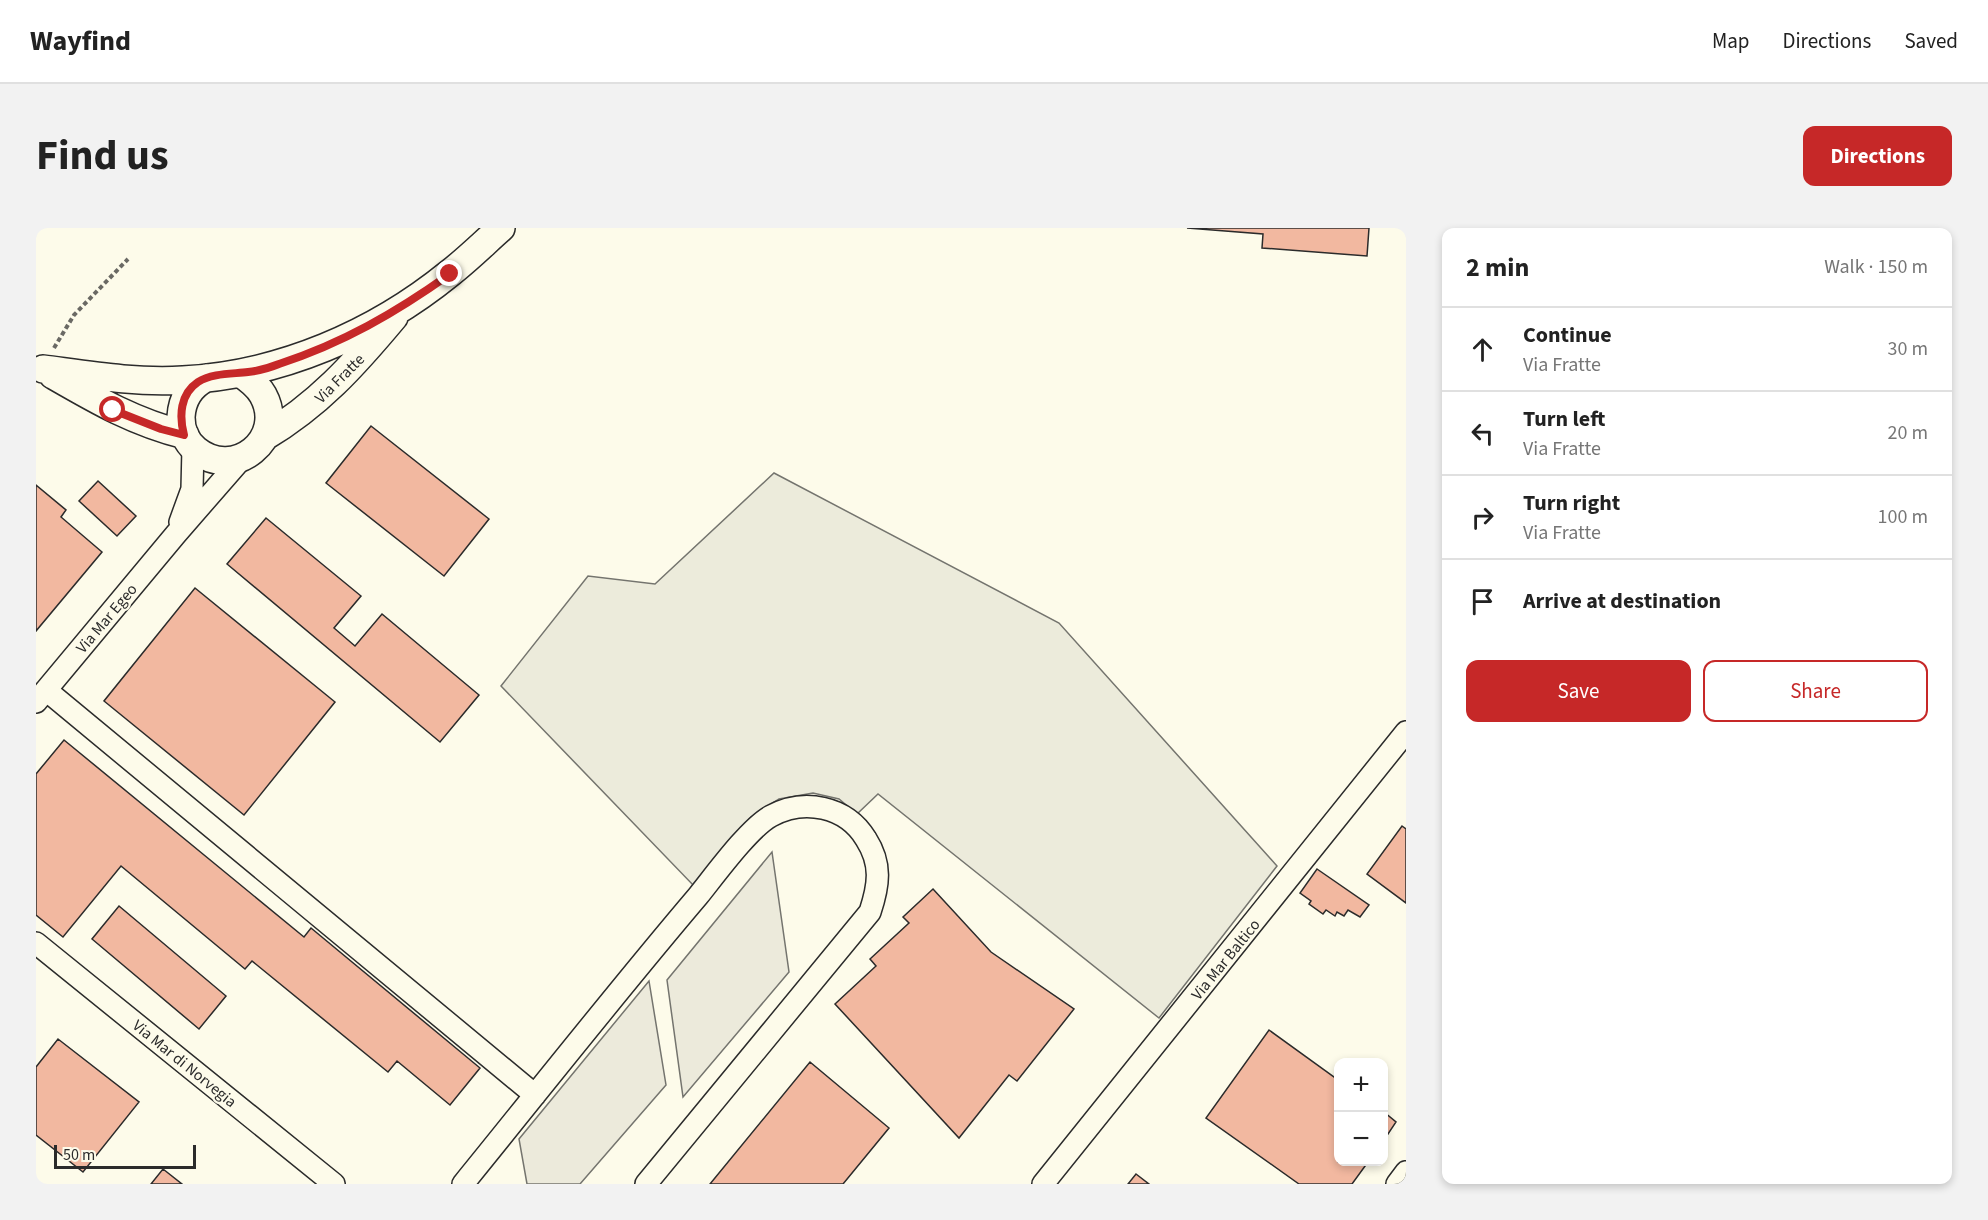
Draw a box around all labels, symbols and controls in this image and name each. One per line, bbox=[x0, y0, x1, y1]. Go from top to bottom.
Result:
text: Wayfind bbox=[30, 21, 131, 61]
text: Map bbox=[1712, 26, 1750, 56]
text: Directions bbox=[1783, 26, 1871, 56]
text: Saved bbox=[1904, 26, 1958, 56]
text: Find us bbox=[36, 126, 169, 186]
button: Directions bbox=[1803, 126, 1952, 186]
text: 2 min bbox=[1466, 249, 1529, 286]
text: Walk · 150 m bbox=[1824, 253, 1928, 281]
route end bbox=[436, 260, 462, 286]
text: Continue bbox=[1523, 319, 1612, 351]
icon: ahead bbox=[1466, 333, 1499, 366]
text: 30 m bbox=[1888, 335, 1928, 363]
street label: Via Fratte bbox=[310, 349, 370, 408]
text: Via Fratte bbox=[1523, 351, 1601, 379]
route start bbox=[99, 396, 125, 422]
text: Turn left bbox=[1523, 403, 1605, 435]
icon: left bbox=[1466, 417, 1499, 450]
text: 20 m bbox=[1888, 419, 1928, 447]
text: Via Fratte bbox=[1523, 435, 1601, 463]
text: Turn right bbox=[1523, 487, 1620, 519]
icon: right bbox=[1466, 501, 1499, 534]
text: 100 m bbox=[1878, 503, 1928, 531]
text: Via Fratte bbox=[1523, 519, 1601, 547]
street label: Via Mar Egeo bbox=[71, 579, 142, 658]
icon: arrive bbox=[1466, 585, 1499, 618]
text: Arrive at destination bbox=[1523, 585, 1721, 617]
button: Save bbox=[1466, 660, 1691, 722]
button: Share bbox=[1703, 660, 1928, 722]
street label: Via Mar Baltico bbox=[1186, 914, 1265, 1005]
street label: Via Mar di Norvegia bbox=[128, 1015, 241, 1113]
map controls bbox=[1334, 1058, 1388, 1166]
button: + bbox=[1334, 1058, 1388, 1112]
button: − bbox=[1334, 1112, 1388, 1166]
scale bar bbox=[54, 1142, 196, 1170]
text: 50 m bbox=[63, 1144, 95, 1166]

